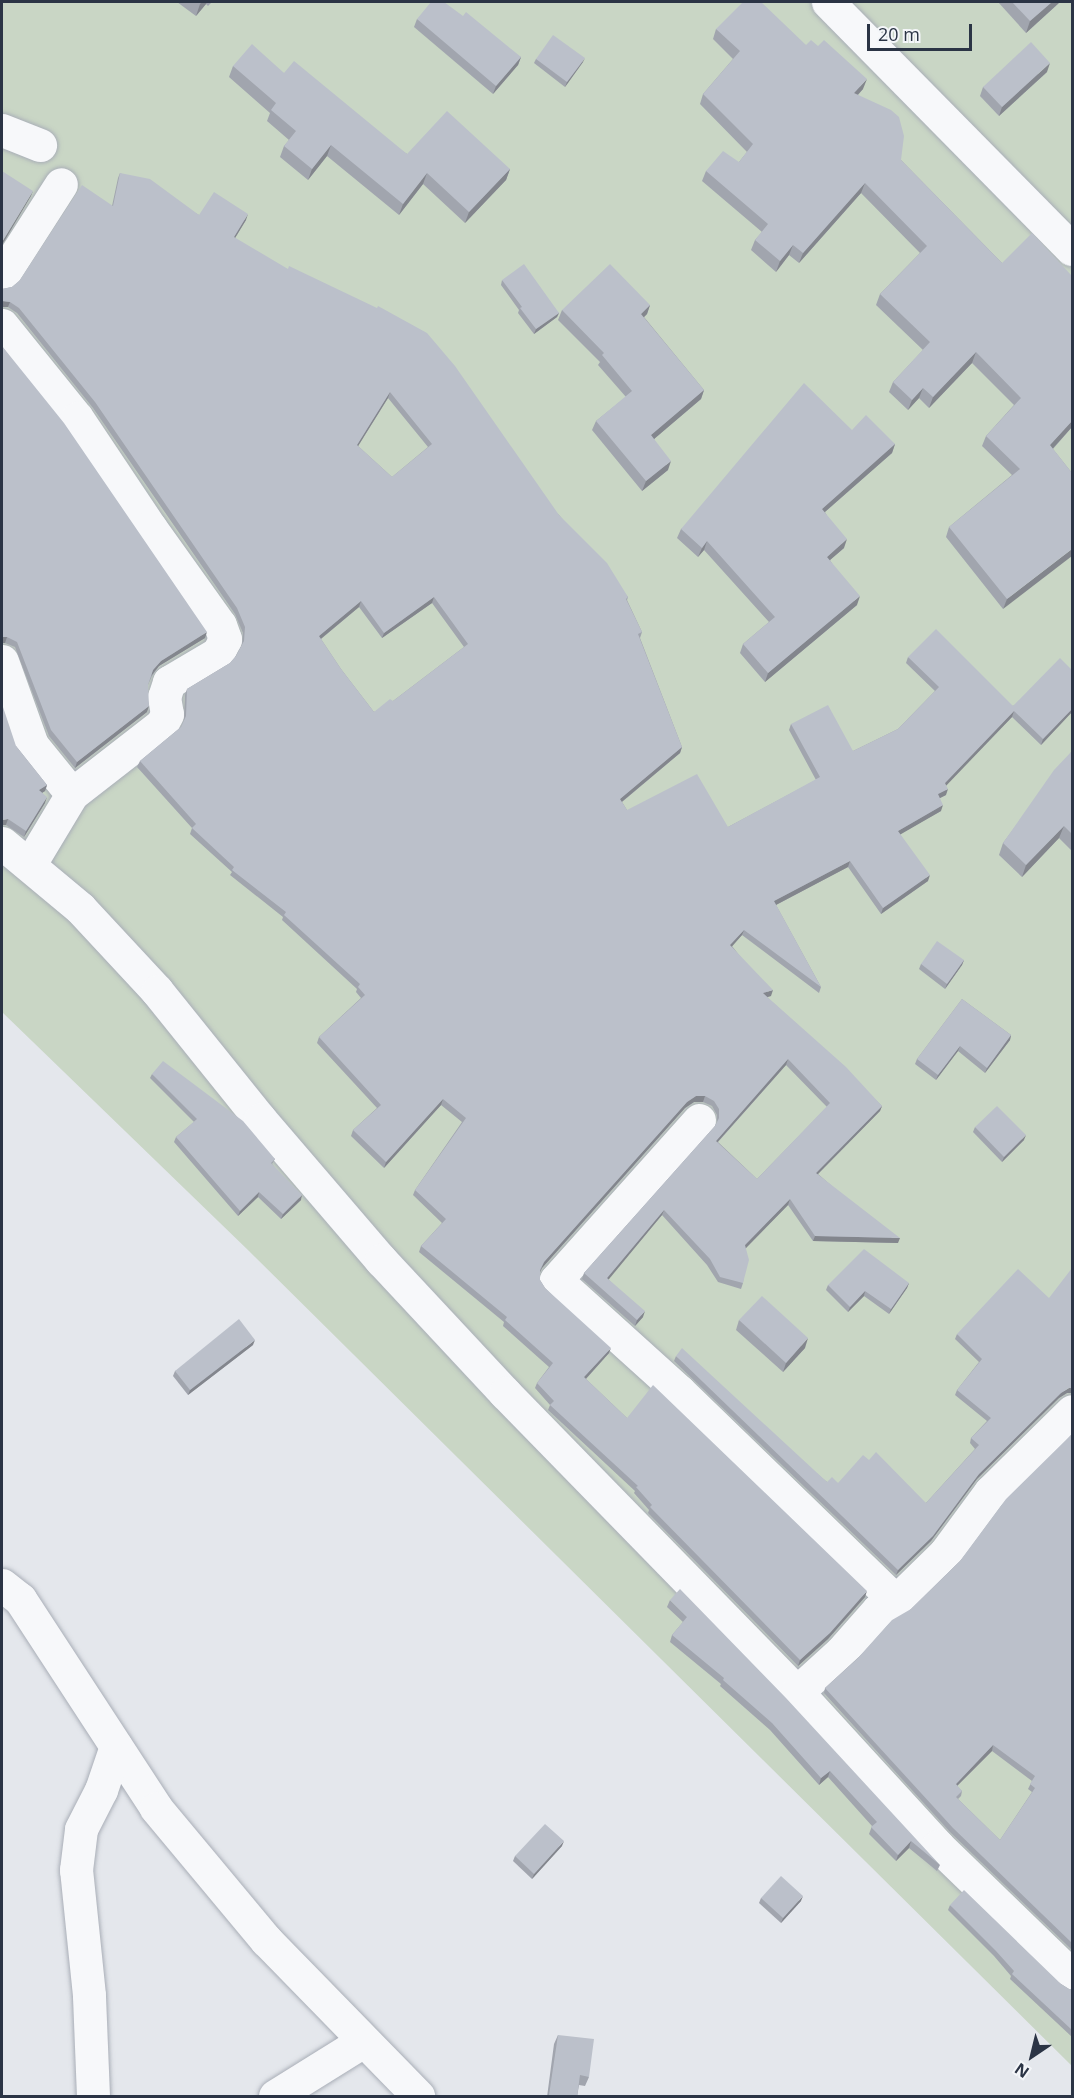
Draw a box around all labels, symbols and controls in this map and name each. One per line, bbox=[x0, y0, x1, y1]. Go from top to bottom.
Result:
scale bar bbox=[870, 12, 975, 50]
text: 20 m bbox=[878, 22, 920, 46]
north arrow bbox=[1002, 2026, 1062, 2086]
text: N bbox=[1010, 2058, 1033, 2083]

